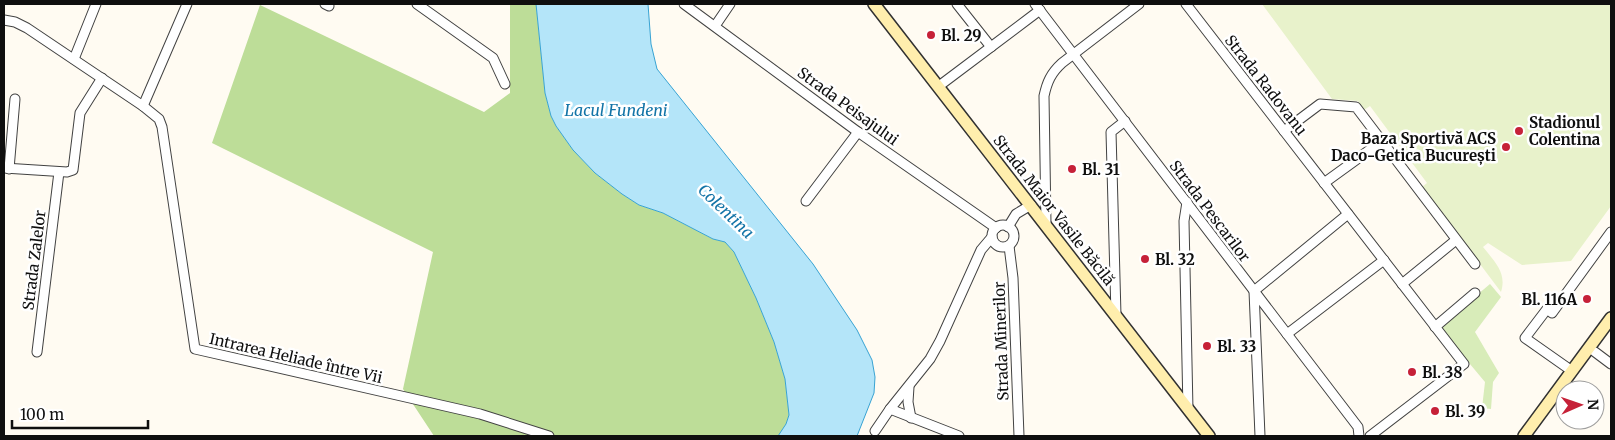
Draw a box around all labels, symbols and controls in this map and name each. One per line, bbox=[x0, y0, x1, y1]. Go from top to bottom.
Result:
place label: Bl. 29 bbox=[941, 26, 982, 45]
marker: Bl. 29 bbox=[925, 29, 937, 41]
street label: Strada Radovanu bbox=[1221, 31, 1311, 139]
street label: Strada Peisajului bbox=[794, 63, 902, 149]
water label: Lacul Fundeni bbox=[564, 100, 668, 120]
place label: Stadionul Colentina bbox=[1529, 113, 1601, 149]
marker: Stadionul Colentina bbox=[1513, 125, 1525, 137]
place label: Baza Sportivă ACS Daco-Getica București bbox=[1331, 129, 1496, 165]
street label: Strada Maior Vasile Băcilă bbox=[989, 131, 1119, 289]
marker: Baza Sportivă ACS Daco-Getica București bbox=[1500, 141, 1512, 153]
street label: Strada Pescarilor bbox=[1166, 156, 1254, 266]
place label: Bl. 31 bbox=[1082, 160, 1120, 179]
marker: Bl. 31 bbox=[1066, 163, 1078, 175]
water label: Colentina bbox=[694, 179, 758, 243]
street label: Strada Zalelor bbox=[18, 209, 50, 311]
place label: Bl. 32 bbox=[1155, 250, 1195, 269]
marker: Bl. 32 bbox=[1139, 253, 1151, 265]
street label: Strada Minerilor bbox=[989, 281, 1013, 401]
place label: Bl. 116A bbox=[1522, 290, 1577, 309]
marker: Bl. 116A bbox=[1581, 293, 1593, 305]
street label: Intrarea Heliade între Vii bbox=[208, 329, 385, 387]
place label: Bl. 33 bbox=[1217, 337, 1256, 356]
marker: Bl. 33 bbox=[1201, 340, 1213, 352]
place label: Bl. 38 bbox=[1422, 363, 1462, 382]
marker: Bl. 38 bbox=[1406, 366, 1418, 378]
north arrow bbox=[1555, 380, 1605, 430]
scale bar bbox=[12, 398, 149, 430]
text: N bbox=[1584, 399, 1602, 410]
place label: Bl. 39 bbox=[1445, 402, 1485, 421]
text: 100 m bbox=[20, 405, 64, 424]
marker: Bl. 39 bbox=[1429, 405, 1441, 417]

